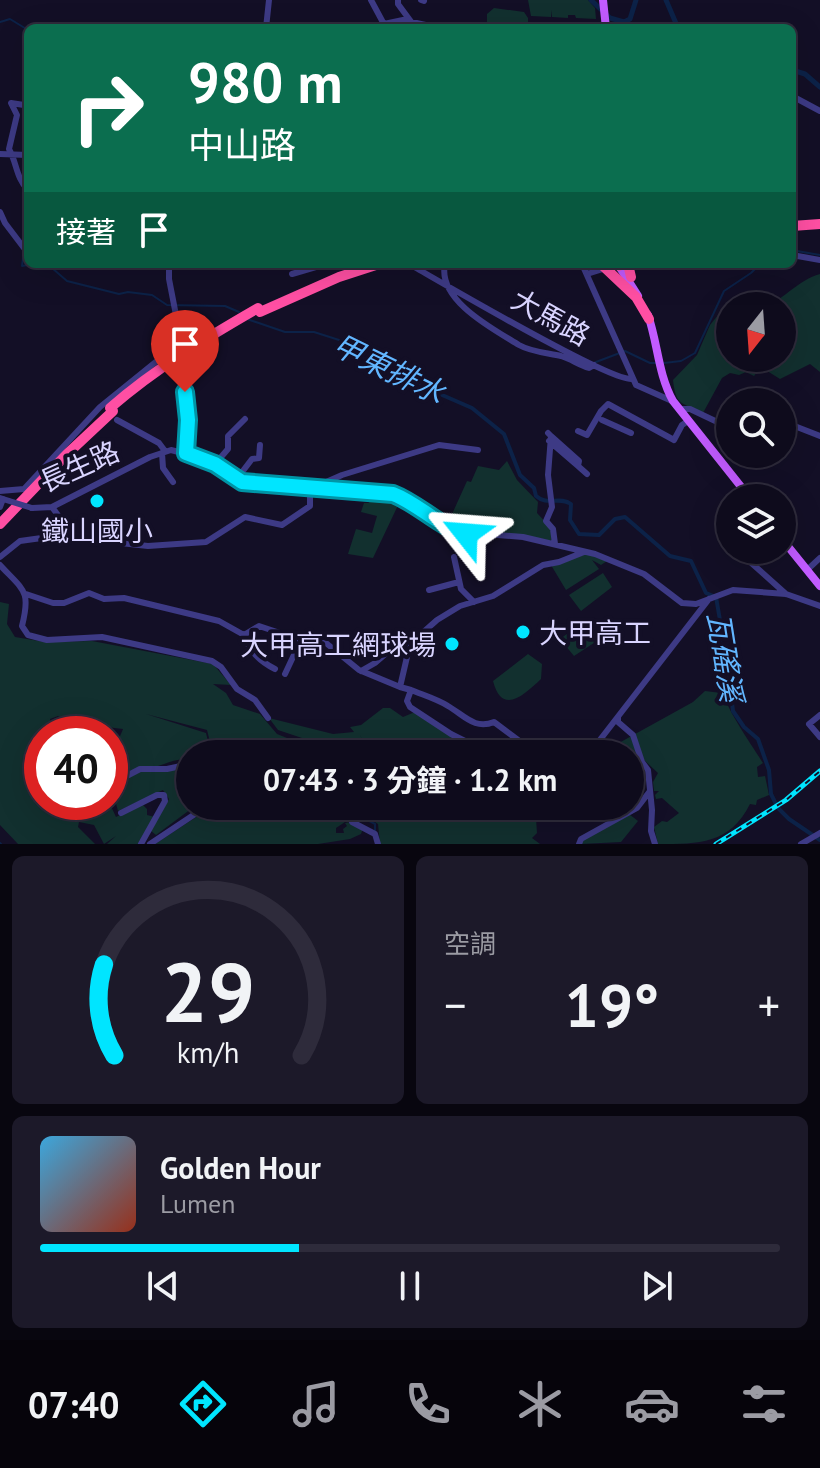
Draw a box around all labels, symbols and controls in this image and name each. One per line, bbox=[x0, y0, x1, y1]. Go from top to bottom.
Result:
text: 980 m bbox=[188, 46, 343, 118]
icon: right bbox=[56, 56, 160, 160]
text: 中山路 bbox=[188, 121, 296, 168]
icon: arrive bbox=[132, 208, 176, 252]
text: 接著 bbox=[56, 212, 116, 251]
street label: 大馬路 bbox=[505, 280, 597, 354]
north arrow bbox=[716, 292, 796, 372]
map controls bbox=[716, 292, 796, 564]
pin bbox=[151, 310, 219, 392]
icon: arrive bbox=[163, 322, 207, 366]
water label: 甲東排水 bbox=[327, 324, 453, 413]
button: search bbox=[716, 388, 796, 468]
street label: 長生路 bbox=[33, 432, 125, 500]
button: layers bbox=[716, 484, 796, 564]
marker: 鐵山國小 bbox=[88, 492, 106, 510]
position arrow bbox=[424, 492, 508, 576]
place label: 鐵山國小 bbox=[41, 512, 153, 549]
water label: 瓦磘溪 bbox=[700, 610, 753, 708]
place label: 大甲高工 bbox=[539, 614, 651, 651]
marker: 大甲高工 bbox=[514, 623, 532, 641]
place label: 大甲高工網球場 bbox=[240, 626, 436, 663]
marker: 大甲高工網球場 bbox=[443, 635, 461, 653]
speed limit sign: 40 bbox=[24, 716, 128, 820]
text: 07:43 · 3 分鐘 · 1.2 km bbox=[263, 760, 557, 799]
text: 空調 bbox=[444, 927, 496, 960]
text: 29 bbox=[161, 937, 255, 1045]
text: 19° bbox=[565, 966, 659, 1044]
text: − bbox=[444, 976, 466, 1033]
text: + bbox=[758, 976, 780, 1033]
text: km/h bbox=[177, 1034, 239, 1071]
text: Golden Hour bbox=[160, 1148, 321, 1187]
text: Lumen bbox=[160, 1187, 235, 1220]
icon: previous bbox=[141, 1264, 185, 1308]
icon: pause bbox=[388, 1264, 432, 1308]
icon: next bbox=[635, 1264, 679, 1308]
icon: directions bbox=[175, 1376, 231, 1432]
icon: music bbox=[288, 1376, 344, 1432]
icon: phone bbox=[400, 1376, 456, 1432]
icon: climate bbox=[512, 1376, 568, 1432]
icon: car bbox=[624, 1376, 680, 1432]
icon: filters bbox=[736, 1376, 792, 1432]
text: 07:40 bbox=[28, 1381, 119, 1428]

